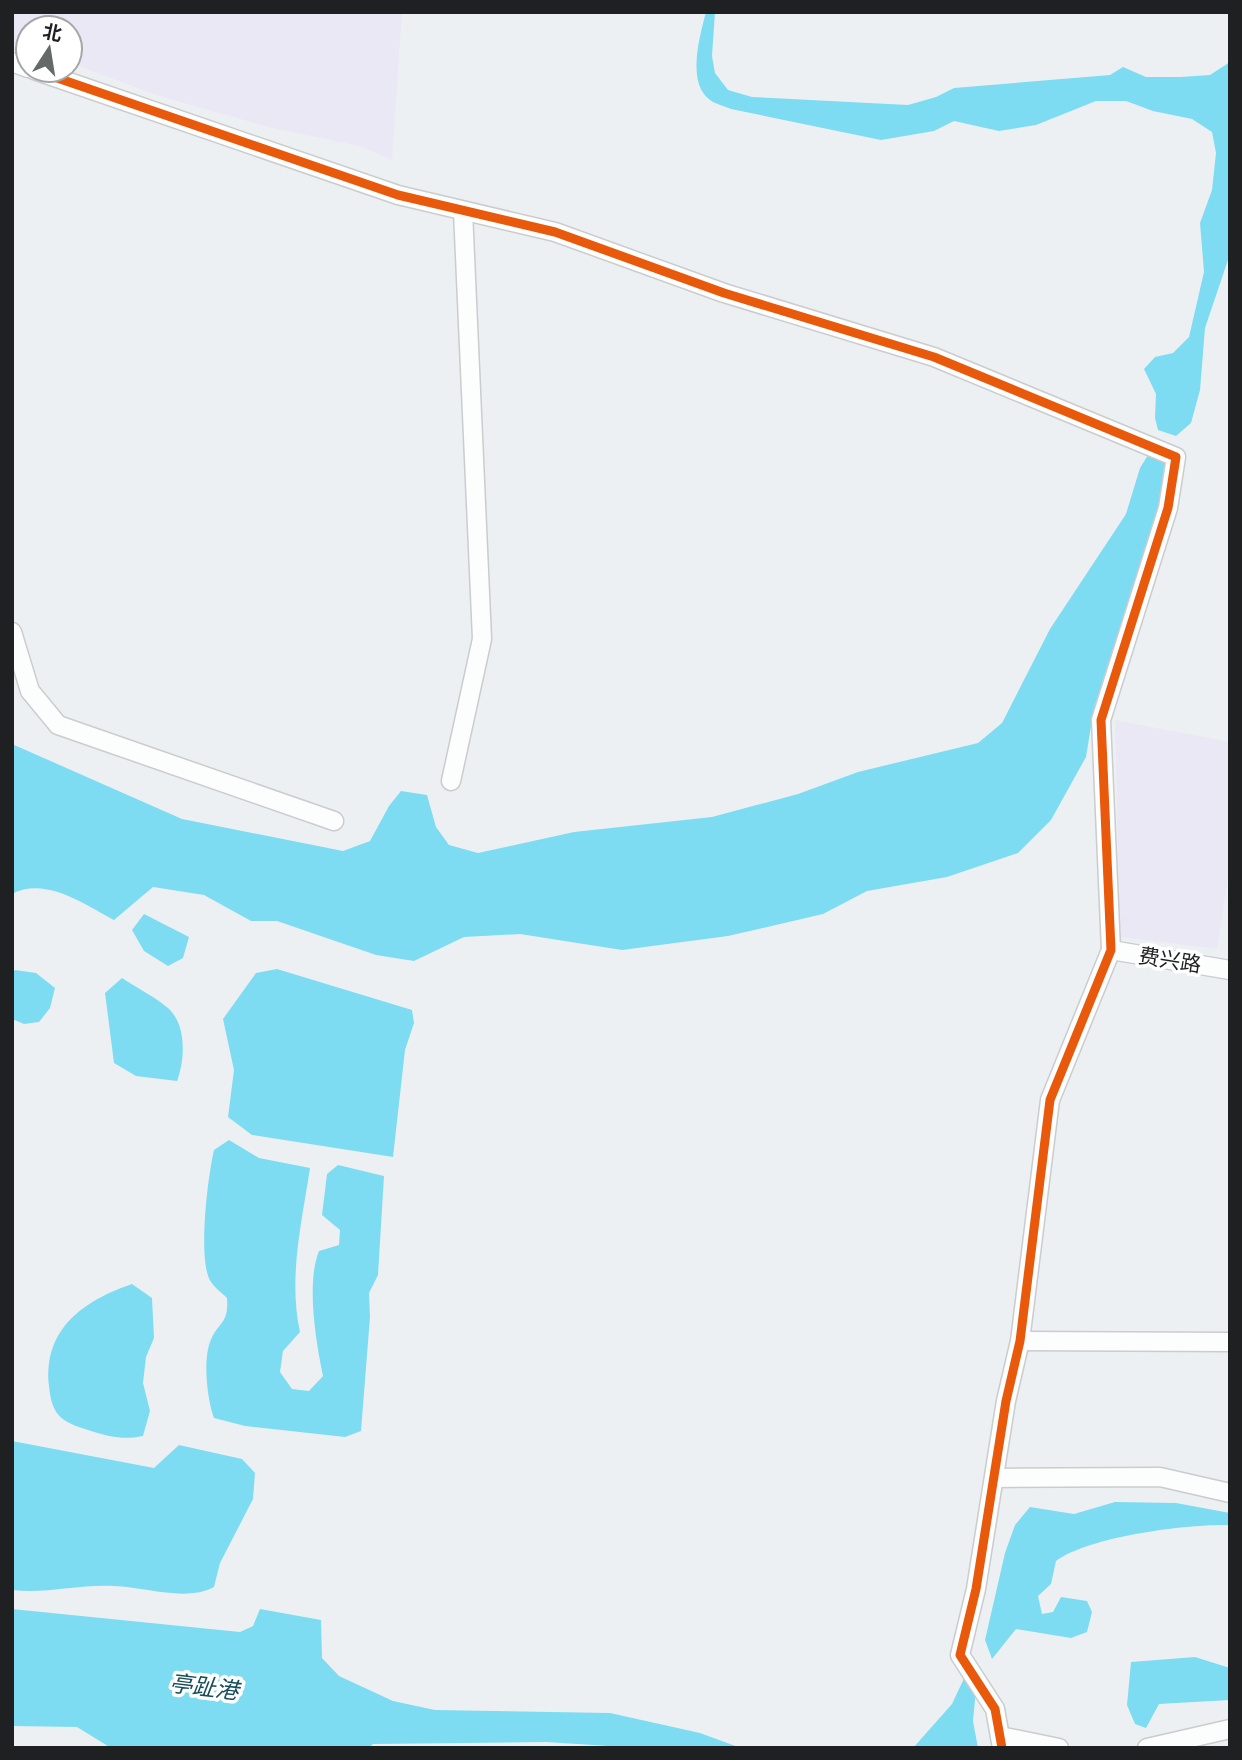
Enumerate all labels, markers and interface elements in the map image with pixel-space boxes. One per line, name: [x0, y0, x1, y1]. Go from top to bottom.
north arrow: [14, 14, 84, 84]
text: 北: [41, 20, 64, 46]
street label: 费兴路: [1137, 943, 1203, 977]
water label: 亭趾港: [168, 1669, 243, 1705]

